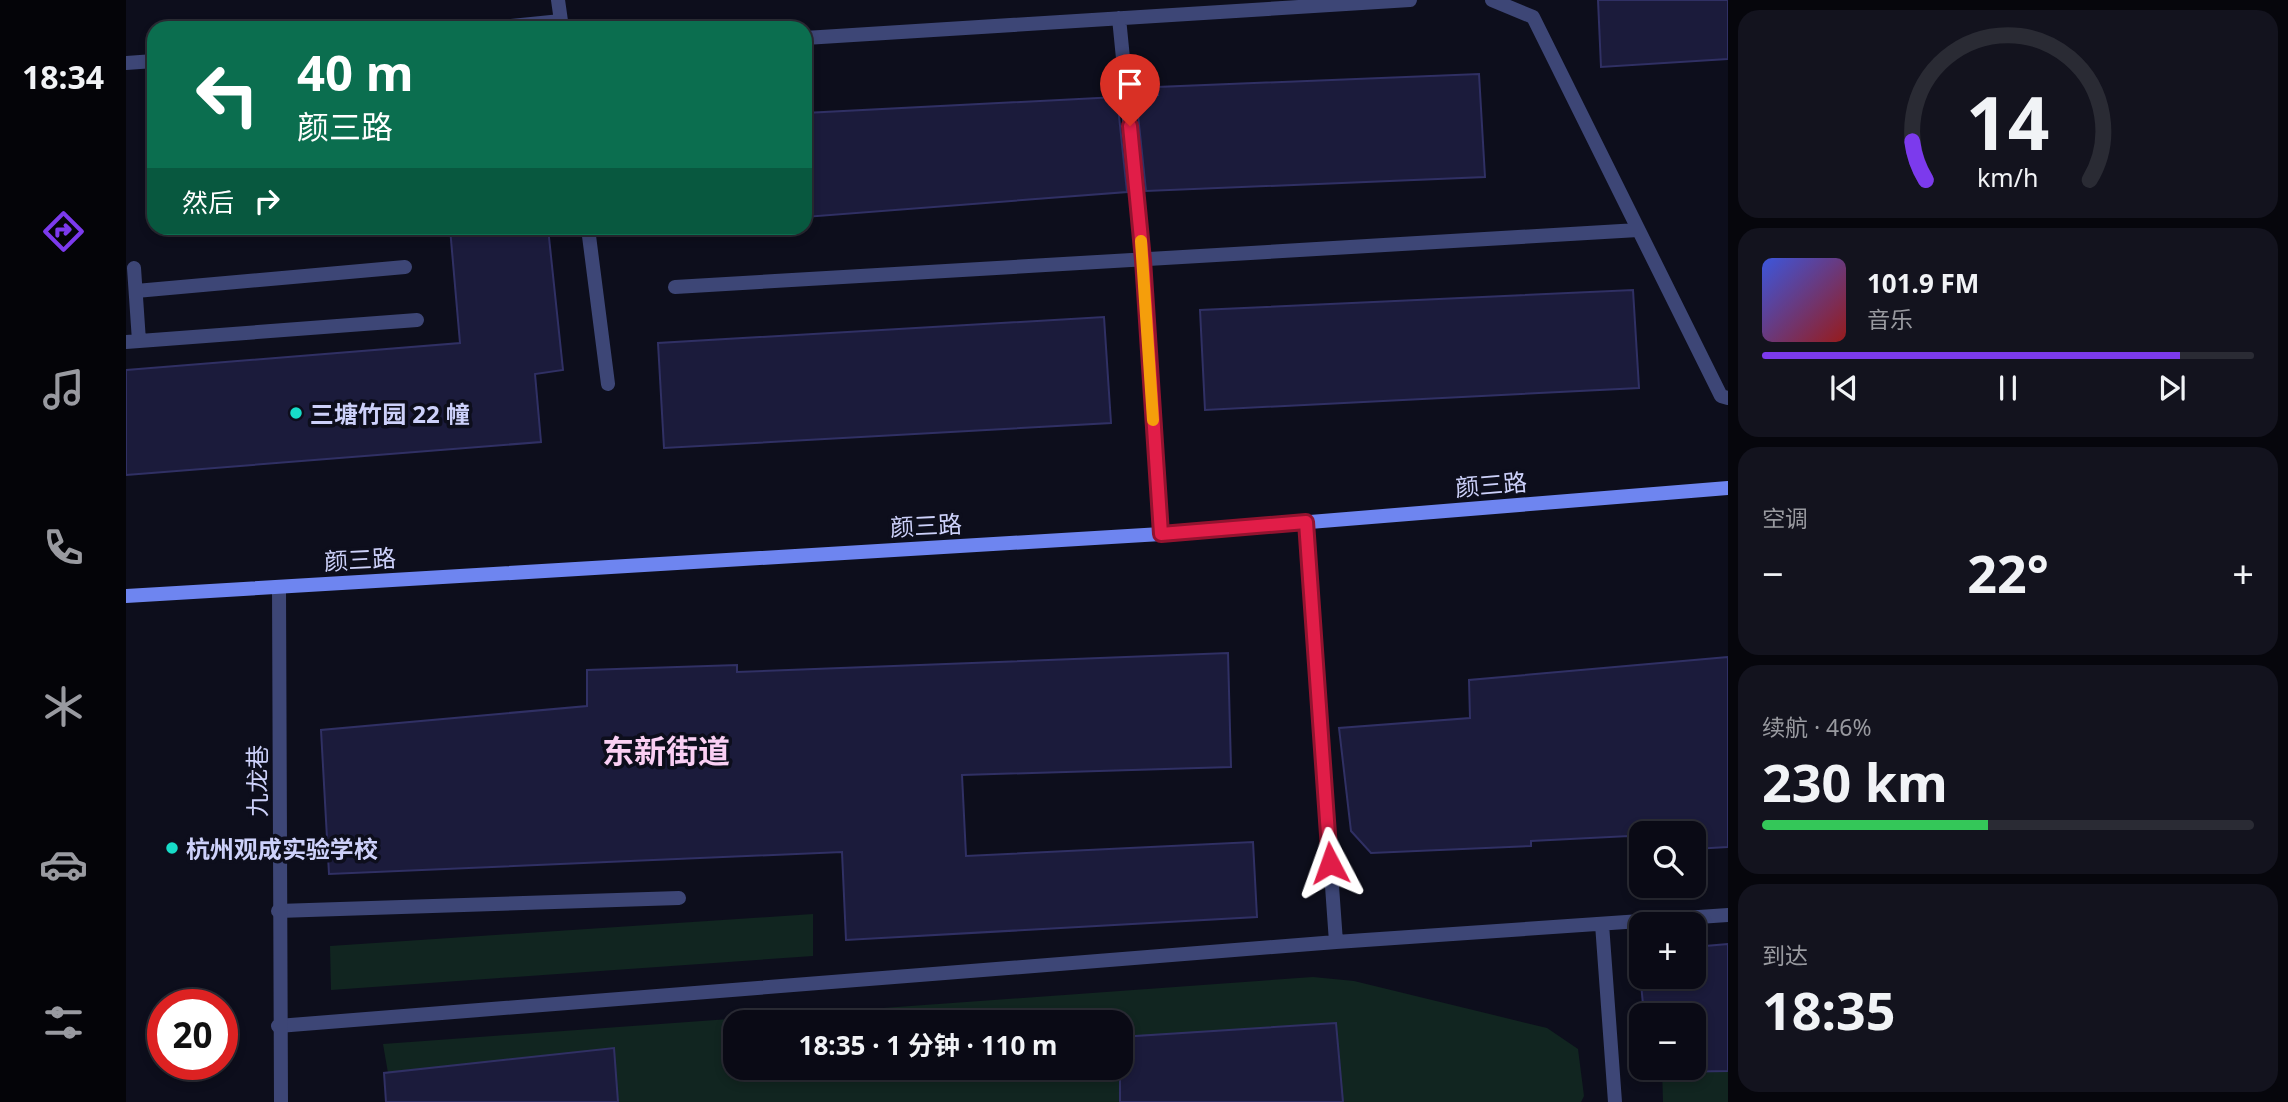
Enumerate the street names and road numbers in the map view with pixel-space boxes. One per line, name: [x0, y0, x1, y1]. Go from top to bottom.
street label: 颜三路: [1454, 464, 1528, 504]
street label: 颜三路: [889, 507, 963, 543]
street label: 颜三路: [323, 541, 397, 577]
street label: 九龙巷: [240, 745, 273, 817]

